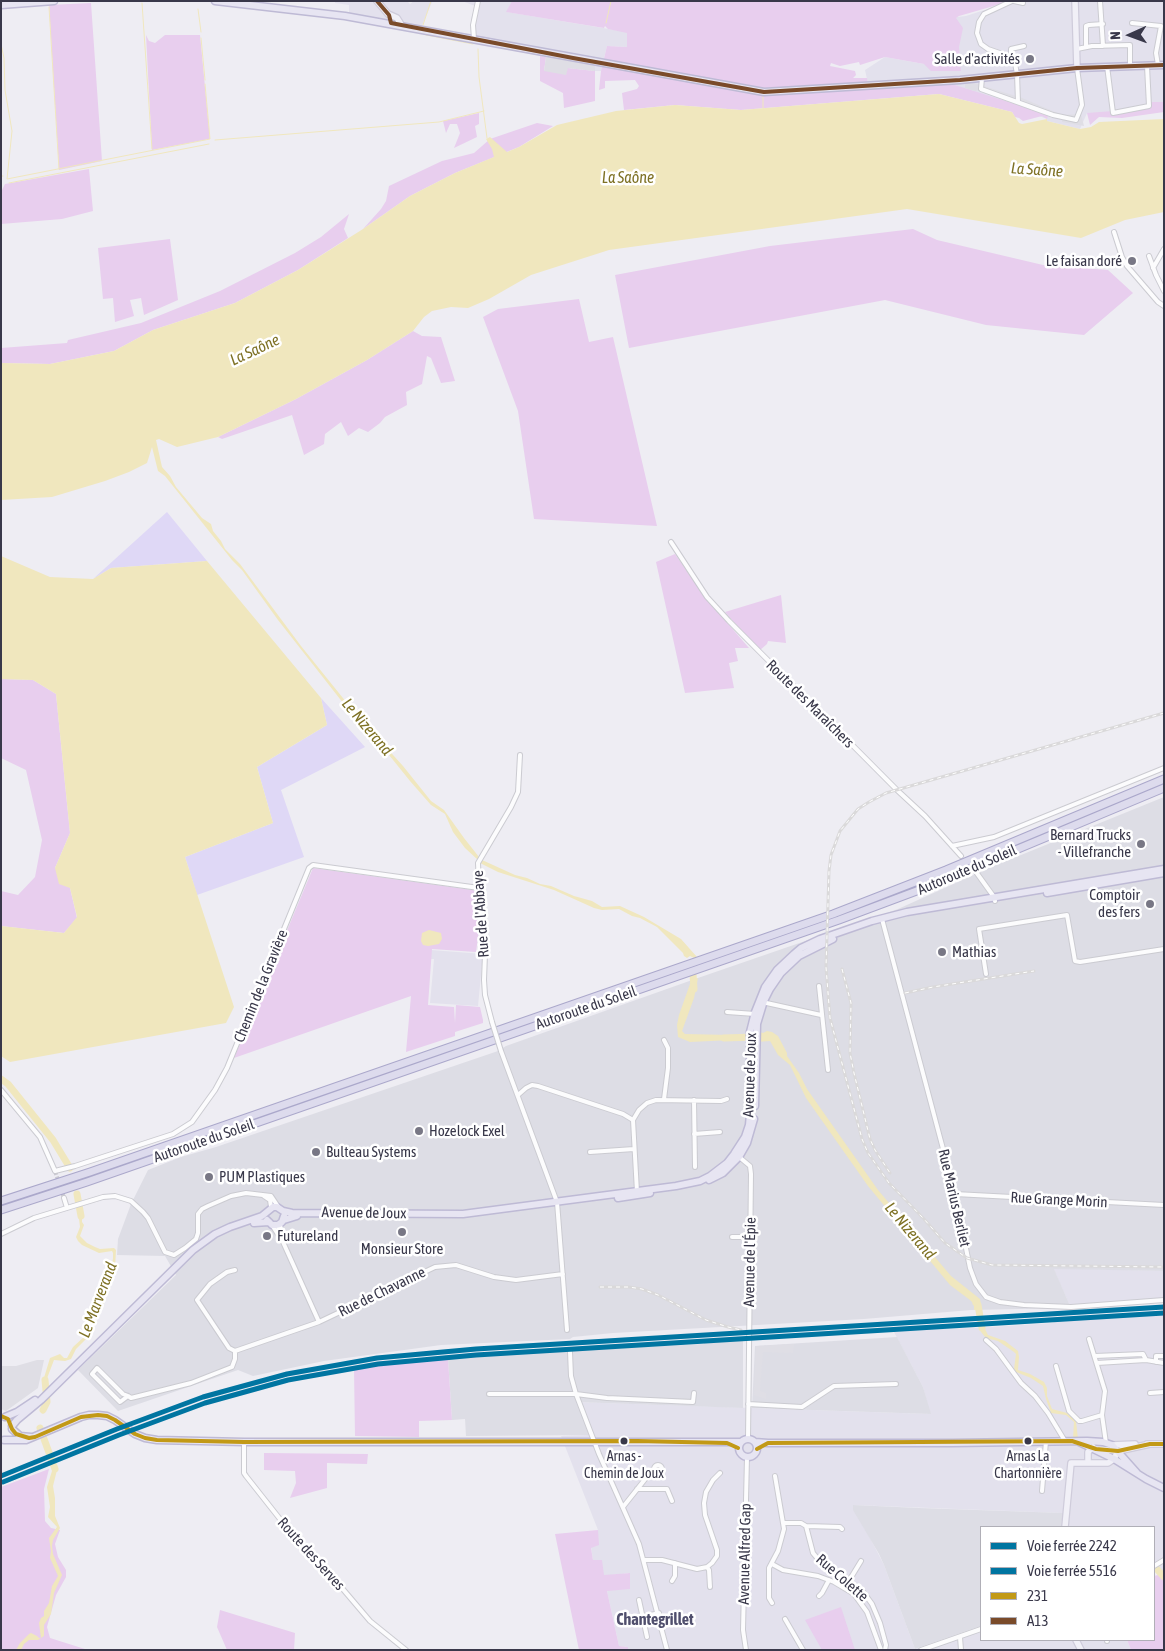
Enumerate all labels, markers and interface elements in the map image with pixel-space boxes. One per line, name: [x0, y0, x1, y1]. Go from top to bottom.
north arrow: [1105, 10, 1155, 60]
text: N: [1107, 31, 1123, 40]
place label: Salle d'activités: [934, 50, 1020, 68]
marker: Salle d'activités: [1024, 53, 1036, 65]
water label: La Saône: [1010, 159, 1064, 181]
water label: La Saône: [602, 168, 654, 188]
place label: Le faisan doré: [1046, 252, 1122, 270]
marker: Le faisan doré: [1126, 255, 1138, 267]
water label: La Saône: [227, 330, 283, 370]
street label: Route des Maraîchers: [762, 656, 858, 752]
water label: Le Nizerand: [338, 695, 396, 759]
place label: Bernard Trucks - Villefranche: [1050, 826, 1131, 861]
marker: Bernard Trucks - Villefranche: [1135, 838, 1147, 850]
street label: Autoroute du Soleil: [915, 841, 1019, 899]
street label: Rue de l'Abbaye: [469, 870, 493, 958]
place label: Comptoir des fers: [1089, 886, 1140, 921]
marker: Comptoir des fers: [1144, 898, 1156, 910]
street label: Chemin de la Gravière: [230, 927, 292, 1045]
place label: Mathias: [952, 943, 996, 961]
marker: Mathias: [936, 946, 948, 958]
street label: Autoroute du Soleil: [533, 982, 639, 1034]
street label: Avenue de Joux: [740, 1032, 760, 1118]
street label: Autoroute du Soleil: [151, 1115, 257, 1167]
place label: Hozelock Exel: [429, 1122, 505, 1140]
marker: Hozelock Exel: [413, 1125, 425, 1137]
place label: Bulteau Systems: [326, 1143, 416, 1161]
marker: Bulteau Systems: [310, 1146, 322, 1158]
street label: Rue Marius Berliet: [934, 1147, 974, 1249]
place label: PUM Plastiques: [219, 1168, 305, 1186]
marker: PUM Plastiques: [203, 1171, 215, 1183]
street label: Rue Grange Morin: [1010, 1188, 1108, 1212]
water label: Le Nizerand: [881, 1199, 939, 1263]
street label: Avenue de Joux: [321, 1203, 407, 1223]
street label: Avenue de l'Épie: [740, 1217, 760, 1307]
marker: Monsieur Store: [396, 1226, 408, 1238]
place label: Futureland: [277, 1227, 338, 1245]
marker: Futureland: [261, 1230, 273, 1242]
place label: Monsieur Store: [361, 1240, 443, 1258]
water label: Le Marverand: [75, 1260, 121, 1340]
street label: Rue de Chavanne: [335, 1263, 429, 1321]
marker: Arnas - Chemin de Joux: [619, 1436, 629, 1446]
marker: Arnas La Chartonnière: [1023, 1436, 1033, 1446]
place label: Arnas - Chemin de Joux: [584, 1449, 664, 1481]
place label: Arnas La Chartonnière: [994, 1449, 1062, 1481]
street label: Avenue Alfred Gap: [735, 1503, 755, 1605]
street label: Route des Serves: [274, 1514, 348, 1594]
legend: [980, 1526, 1155, 1641]
text: Voie ferrée 2242: [1027, 1537, 1117, 1554]
street label: Rue Colette: [812, 1550, 872, 1606]
text: Voie ferrée 5516: [1027, 1562, 1117, 1579]
text: 231: [1027, 1587, 1048, 1604]
district label: Chantegrillet: [616, 1610, 694, 1630]
text: A13: [1027, 1612, 1048, 1629]

